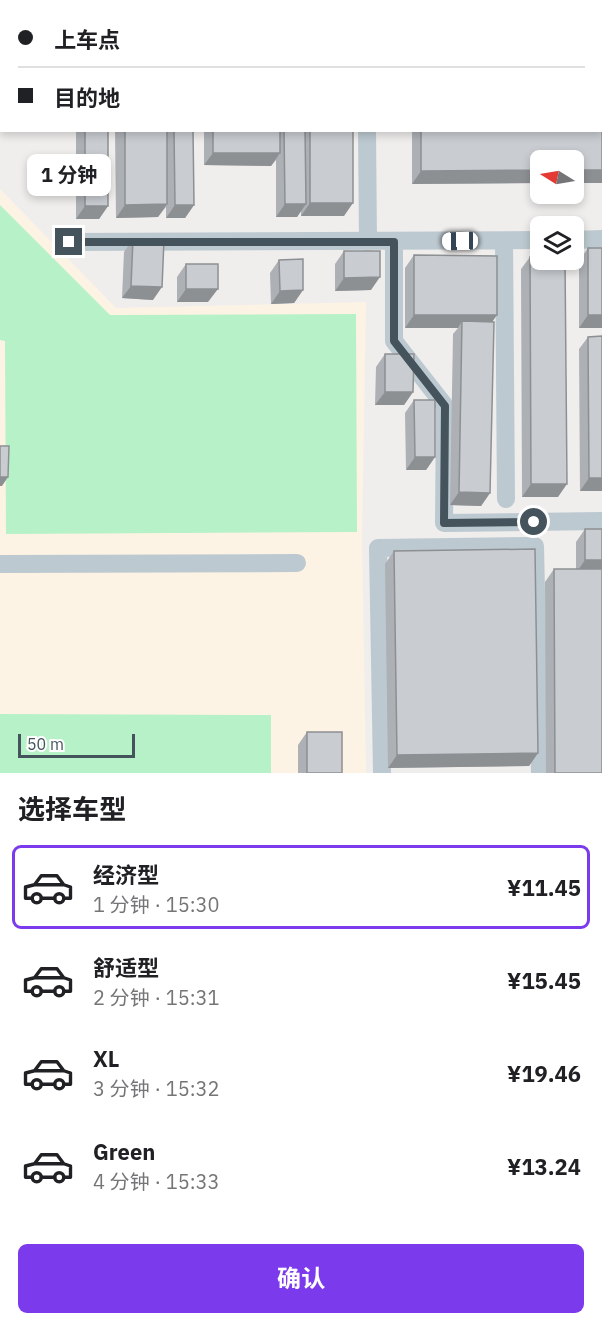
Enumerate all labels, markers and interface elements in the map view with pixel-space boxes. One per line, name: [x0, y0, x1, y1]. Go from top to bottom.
text: 上车点: [54, 25, 120, 54]
text: 目的地: [54, 83, 120, 112]
north arrow: [530, 150, 584, 204]
map controls: [530, 150, 584, 270]
callout: 1 分钟: [27, 155, 111, 197]
text: 1 分钟: [41, 161, 97, 188]
button: layers: [530, 216, 584, 270]
route end: [55, 228, 82, 255]
car: [442, 232, 478, 250]
route start: [520, 508, 547, 535]
scale bar: [18, 731, 135, 758]
text: 50 m: [27, 734, 64, 754]
text: 选择车型: [18, 791, 126, 826]
icon: car: [21, 860, 75, 914]
text: 经济型: [93, 860, 159, 889]
text: ¥11.45: [507, 873, 581, 902]
text: 1 分钟 · 15:30: [93, 891, 220, 918]
icon: car: [21, 953, 75, 1007]
text: 舒适型: [93, 953, 159, 982]
text: ¥15.45: [507, 966, 581, 995]
text: 2 分钟 · 15:31: [93, 984, 220, 1011]
text: XL: [93, 1044, 119, 1073]
icon: car: [21, 1046, 75, 1100]
text: ¥19.46: [507, 1059, 581, 1088]
text: 3 分钟 · 15:32: [93, 1075, 220, 1102]
text: Green: [93, 1137, 155, 1166]
icon: car: [21, 1139, 75, 1193]
text: ¥13.24: [507, 1152, 581, 1181]
text: 4 分钟 · 15:33: [93, 1168, 220, 1195]
button: 确认: [18, 1244, 584, 1313]

